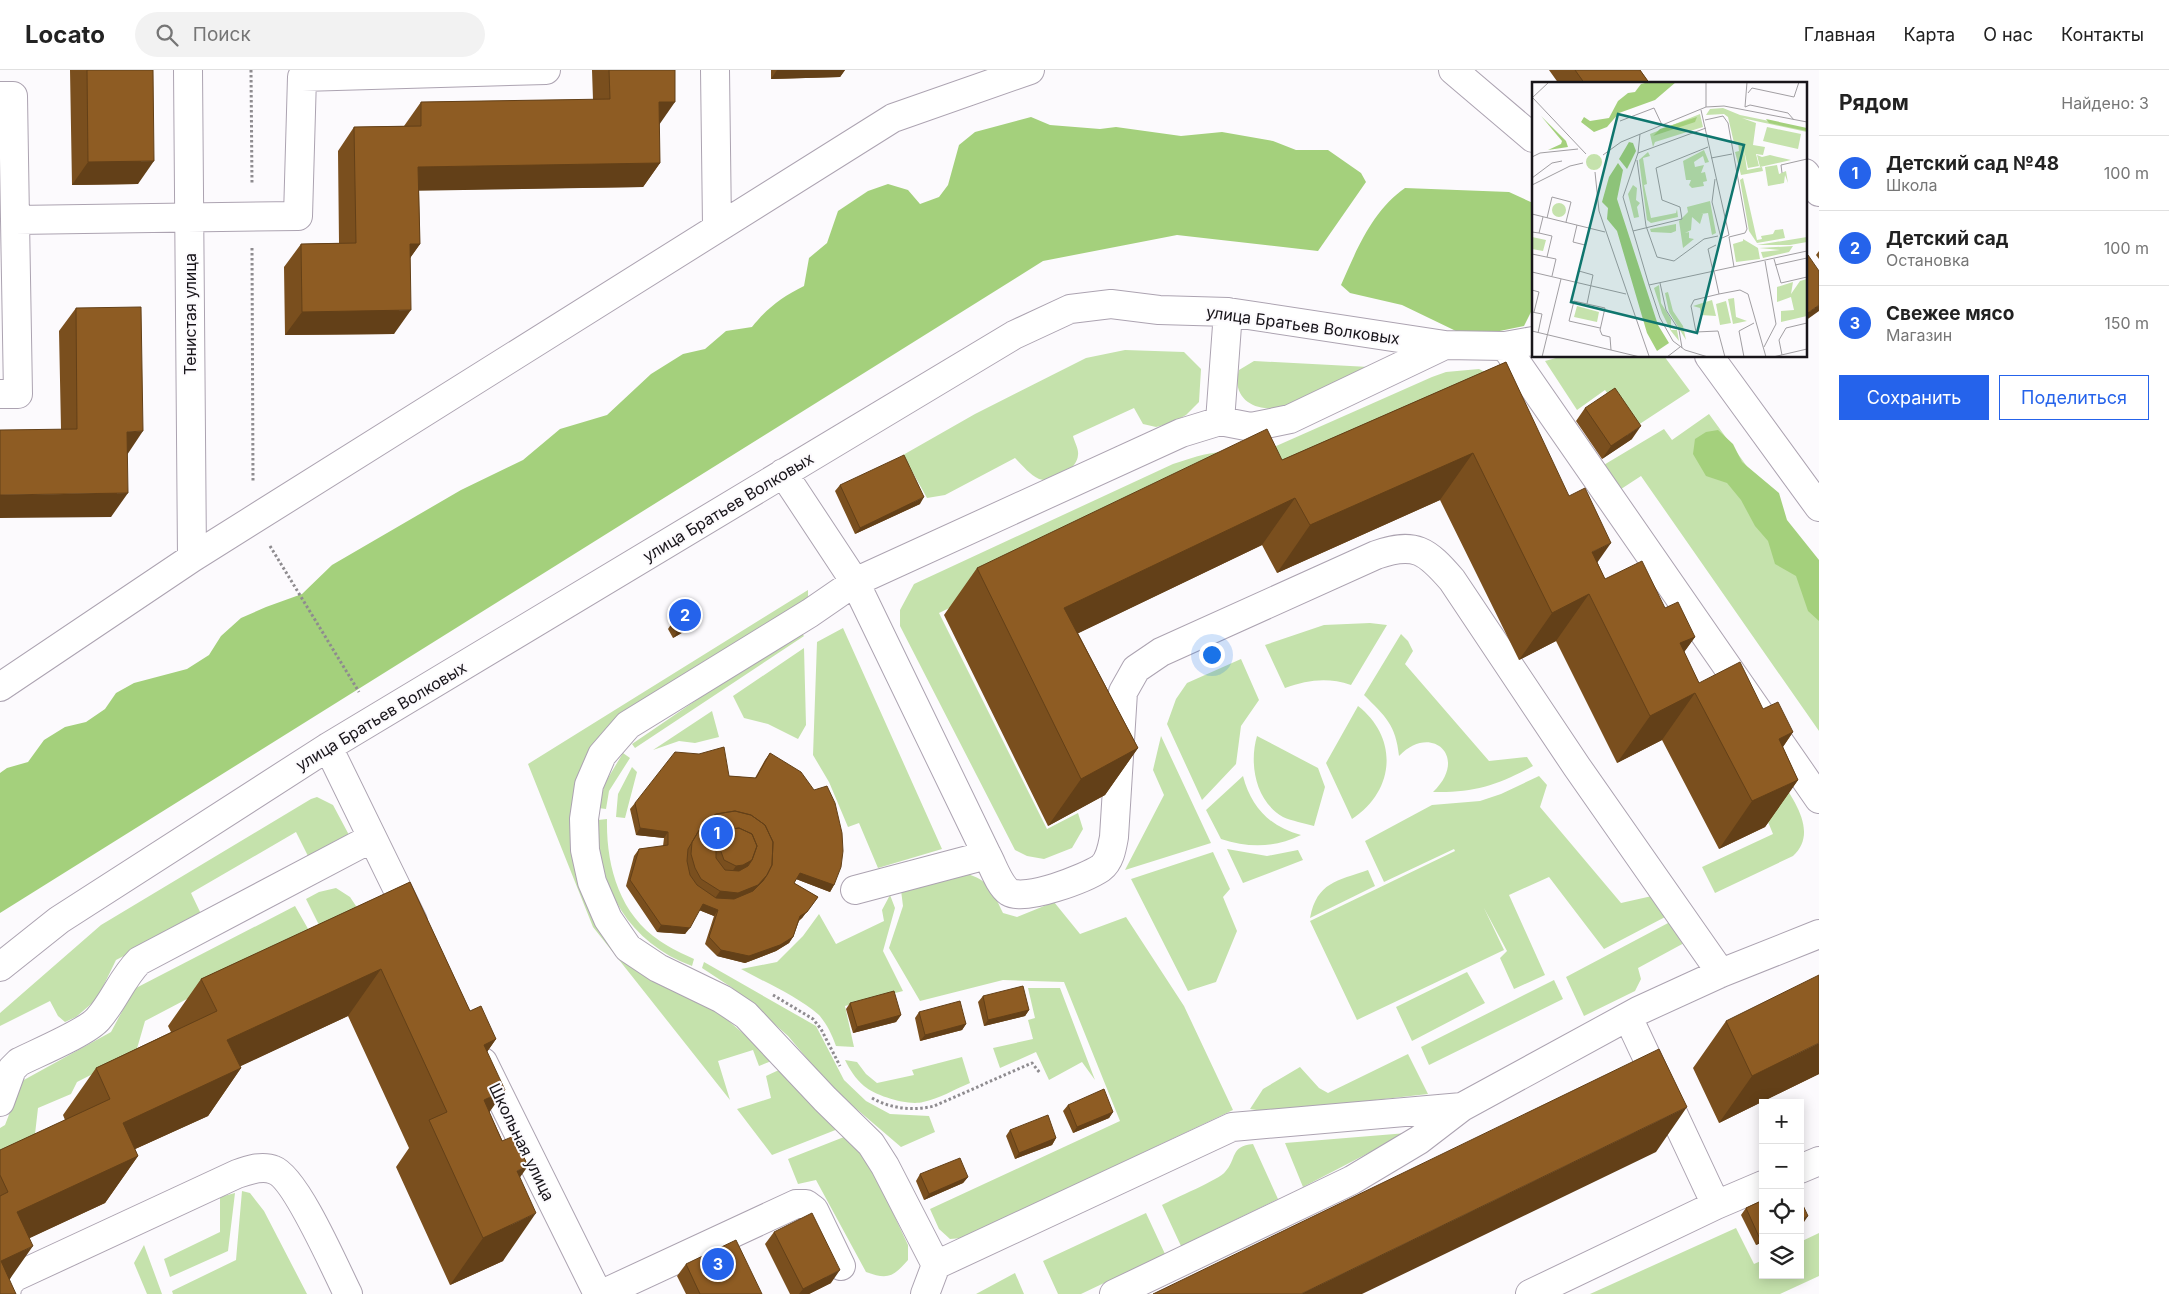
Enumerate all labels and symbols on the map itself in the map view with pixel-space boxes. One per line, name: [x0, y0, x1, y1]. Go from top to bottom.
inset map: [1532, 82, 1806, 358]
street label: Тенистая улица: [180, 253, 200, 375]
street label: улица Братьев Волковых: [1205, 301, 1401, 349]
street label: улица Братьев Волковых: [639, 448, 817, 566]
pin: 2: [669, 596, 701, 634]
your location: [1199, 642, 1225, 668]
street label: улица Братьев Волковых: [292, 657, 470, 775]
pin: 1: [701, 814, 733, 852]
street label: Школьная улица: [485, 1080, 559, 1204]
pin: 3: [702, 1245, 734, 1283]

